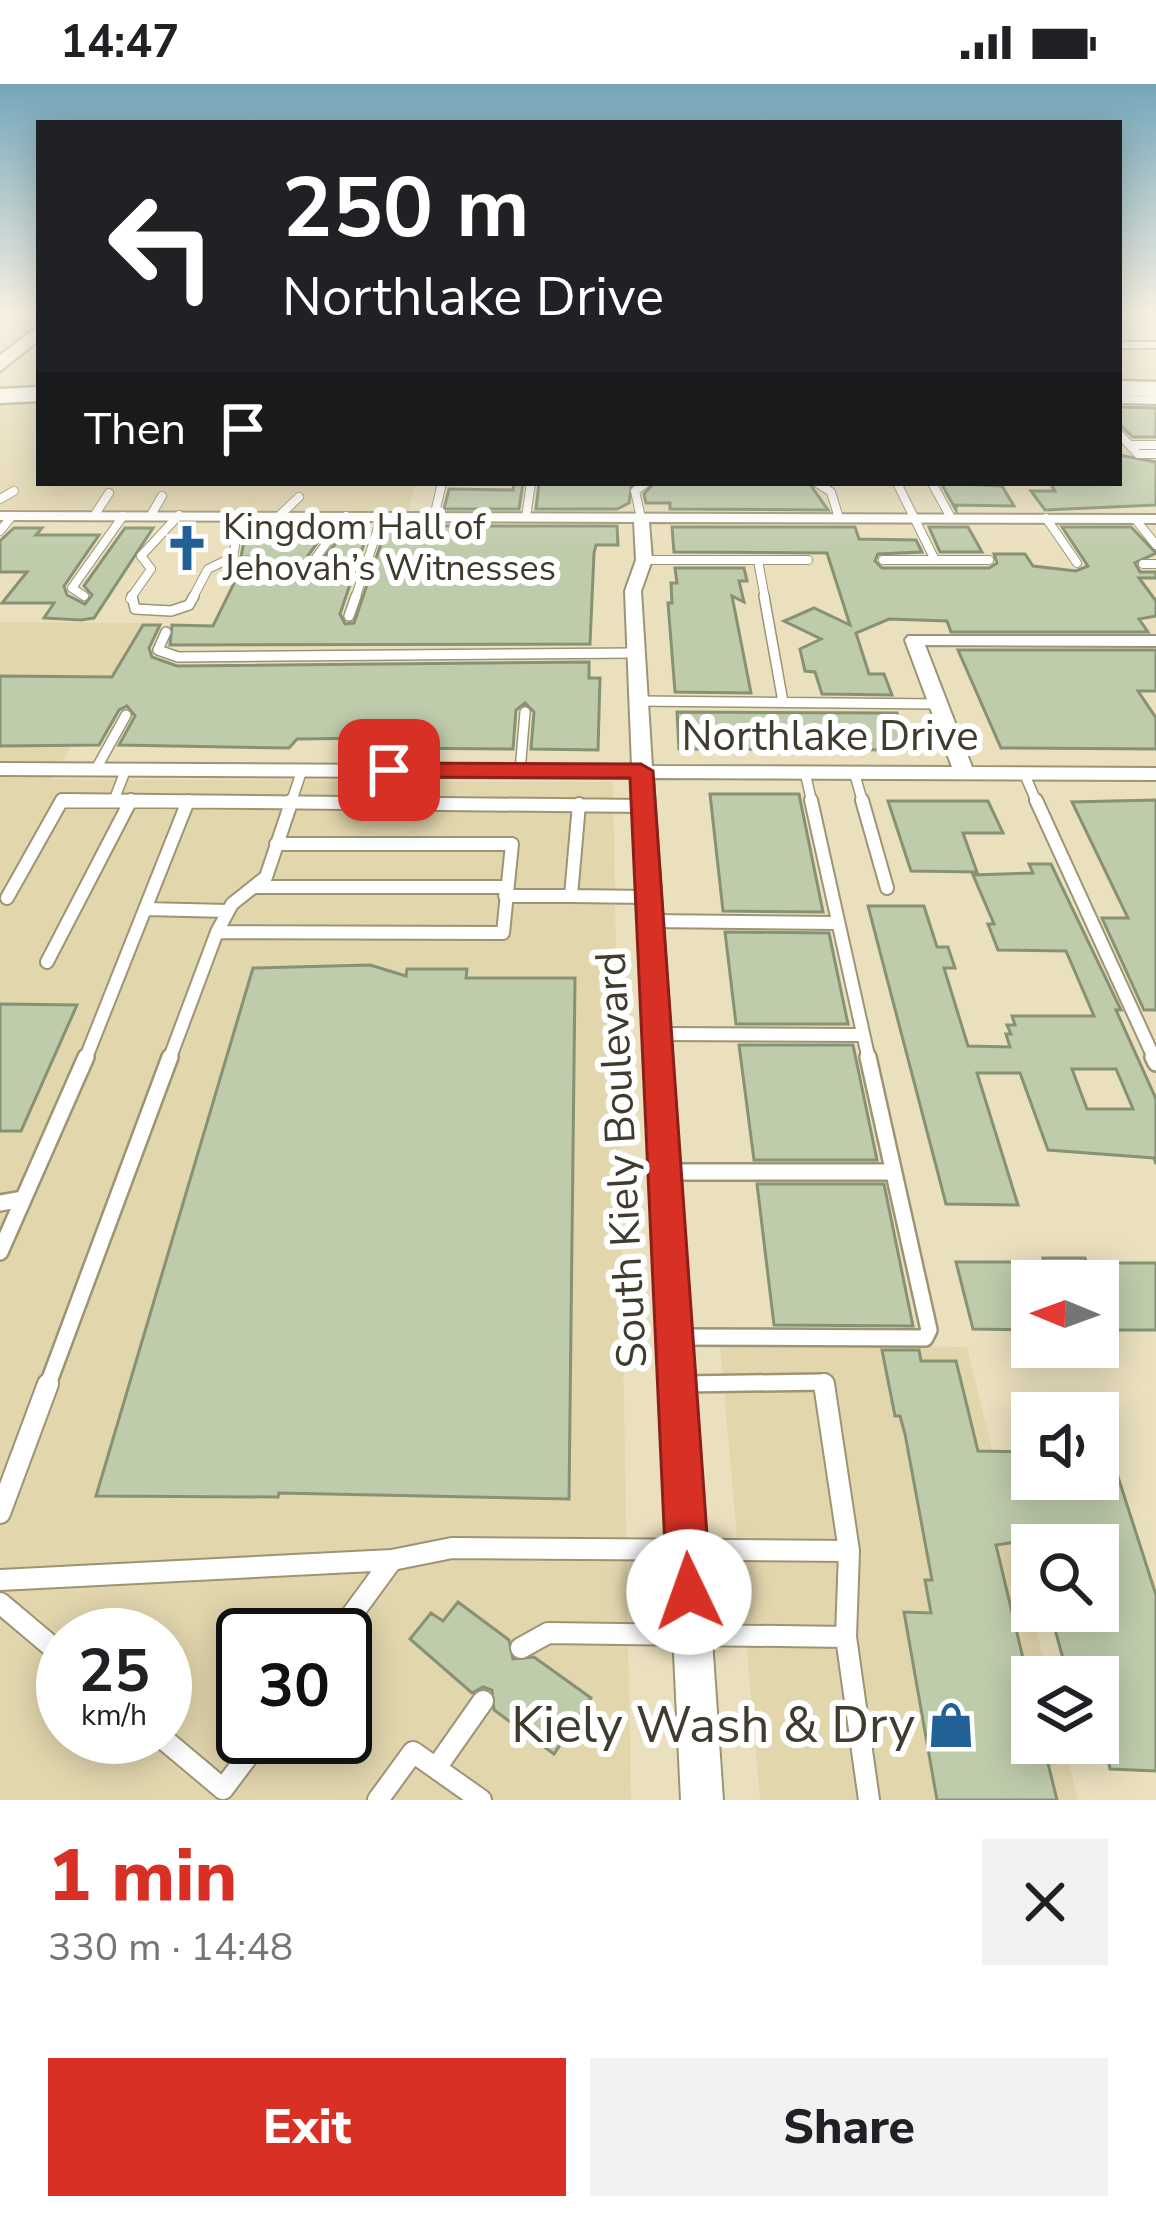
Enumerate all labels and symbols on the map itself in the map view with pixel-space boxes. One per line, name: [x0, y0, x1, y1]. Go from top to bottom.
place label: Kingdom Hall of Jehovah’s Witnesses: [222, 503, 556, 593]
church icon: Kingdom Hall of Jehovah’s Witnesses: [162, 523, 212, 573]
street label: Northlake Drive: [681, 708, 979, 765]
pin: [338, 719, 440, 821]
street label: South Kiely Boulevard: [583, 950, 661, 1370]
north arrow: [1011, 1260, 1119, 1368]
position arrow: [626, 1529, 752, 1655]
speed limit sign: 30: [216, 1608, 372, 1764]
place label: Kiely Wash & Dry: [511, 1690, 915, 1760]
shop icon: Kiely Wash & Dry: [926, 1700, 976, 1750]

